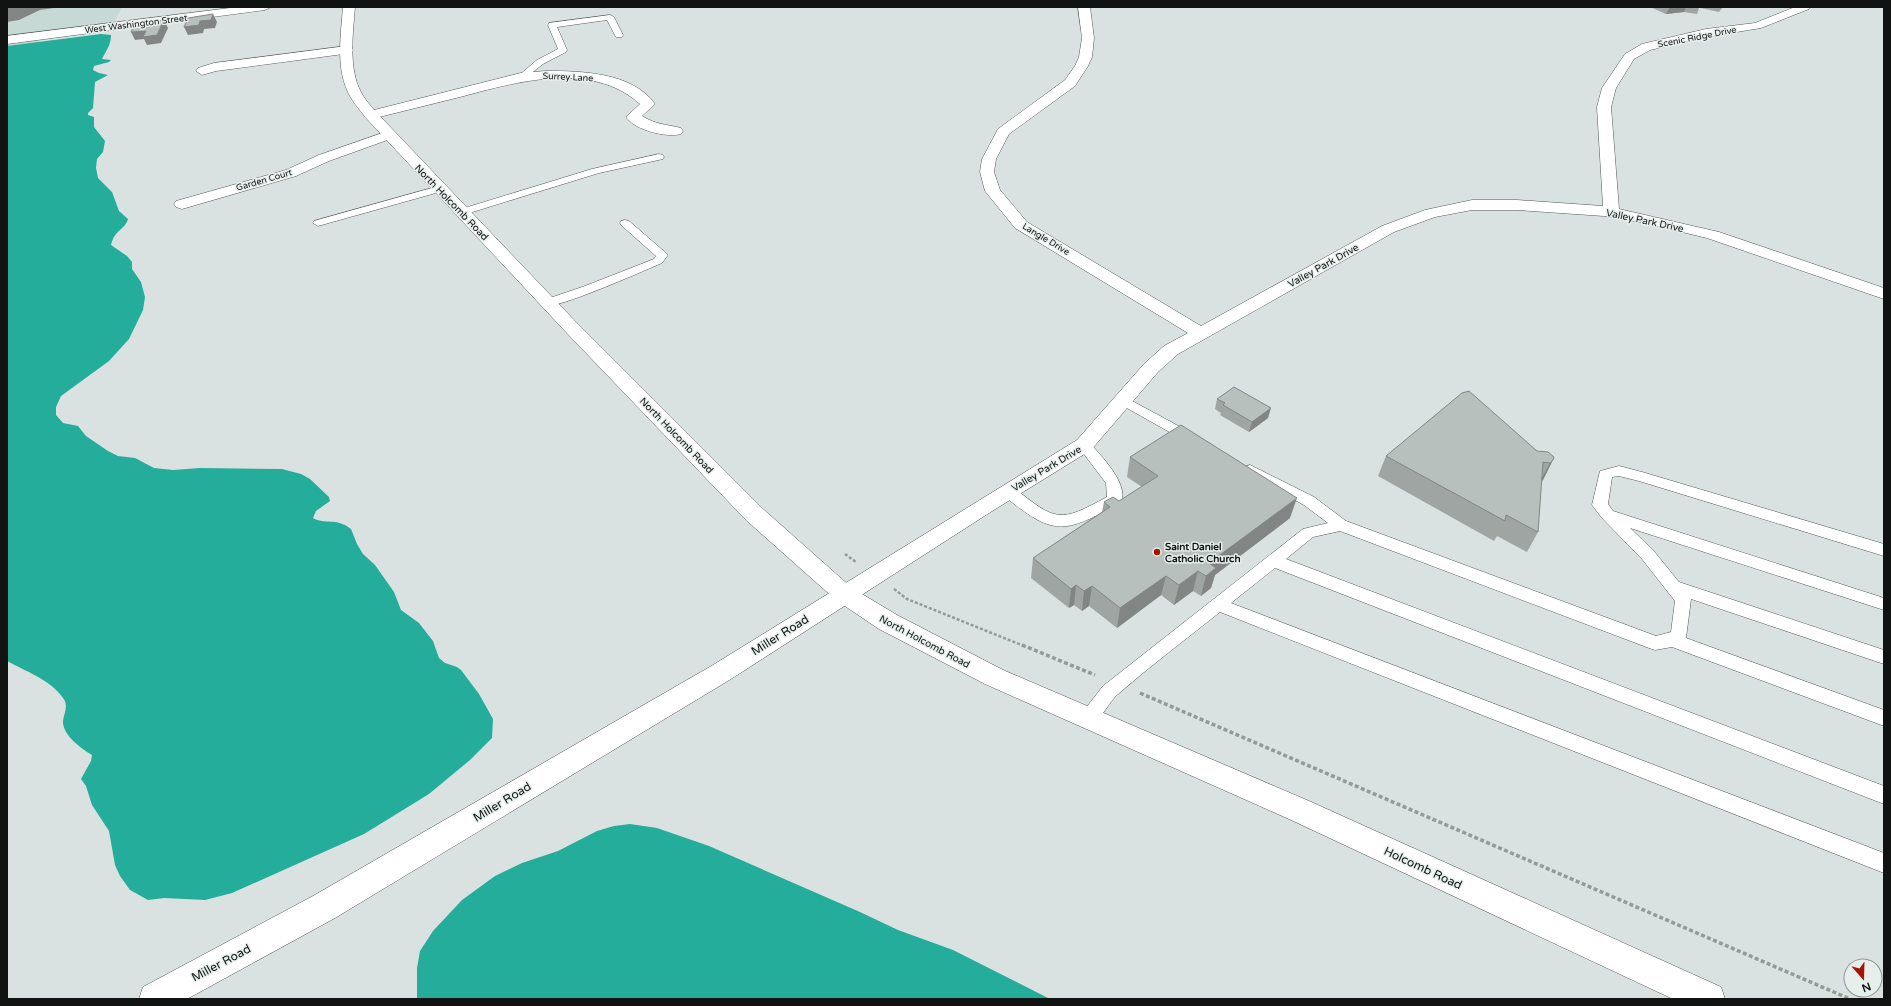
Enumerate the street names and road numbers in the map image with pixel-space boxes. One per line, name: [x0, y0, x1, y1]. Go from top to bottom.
street label: West Washington Street: [84, 13, 189, 36]
street label: Scenic Ridge Drive: [1657, 24, 1737, 51]
street label: Surrey Lane: [542, 71, 594, 84]
street label: North Holcomb Road: [412, 162, 491, 243]
street label: Garden Court: [235, 167, 294, 194]
street label: Valley Park Drive: [1605, 207, 1685, 235]
street label: Langle Drive: [1020, 221, 1071, 258]
street label: Valley Park Drive: [1286, 241, 1361, 290]
street label: North Holcomb Road: [637, 395, 716, 476]
street label: Valley Park Drive: [1009, 443, 1084, 494]
street label: Miller Road: [749, 612, 811, 658]
street label: North Holcomb Road: [877, 613, 972, 671]
street label: Miller Road: [470, 779, 534, 825]
street label: Holcomb Road: [1382, 844, 1464, 892]
street label: Miller Road: [189, 942, 253, 984]

